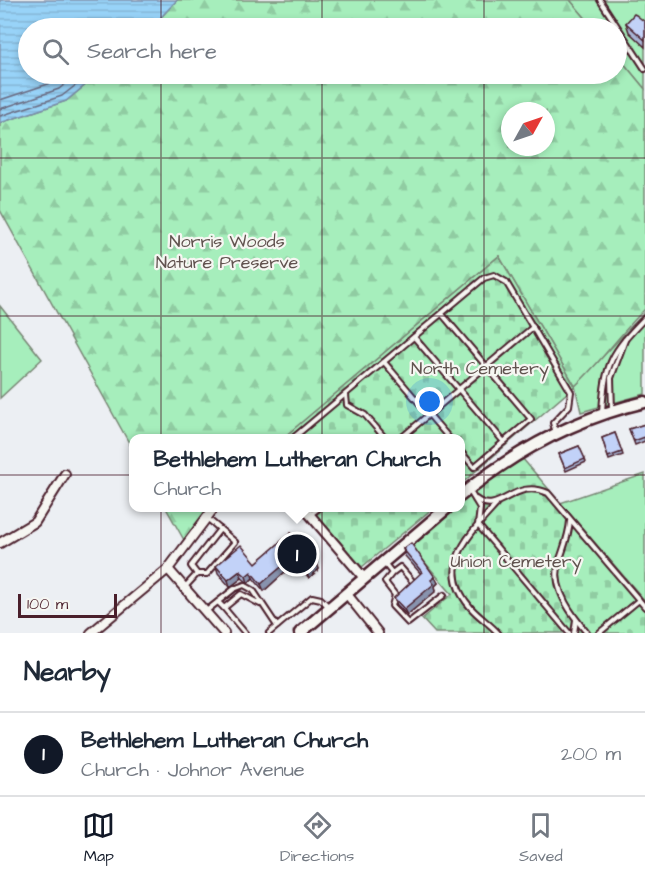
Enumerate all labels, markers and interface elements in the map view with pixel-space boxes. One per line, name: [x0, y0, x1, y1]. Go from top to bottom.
search box: [18, 18, 627, 84]
icon: search: [39, 35, 72, 68]
text: Search here: [87, 36, 217, 67]
north arrow: [501, 102, 555, 156]
park label: Norris Woods Nature Preserve: [156, 229, 299, 275]
park label: North Cemetery: [411, 356, 549, 382]
your location: [415, 387, 444, 416]
popup: [129, 434, 465, 512]
text: Bethlehem Lutheran Church: [153, 444, 441, 475]
text: Church: [153, 475, 221, 503]
pin: 1: [278, 532, 316, 576]
park label: Union Cemetery: [450, 549, 582, 575]
scale bar: [18, 591, 117, 618]
text: 100 m: [27, 593, 68, 615]
text: Nearby: [24, 654, 111, 690]
text: Bethlehem Lutheran Church: [81, 725, 368, 756]
text: 1: [42, 740, 45, 768]
text: 200 m: [561, 740, 621, 768]
text: Church · Johnor Avenue: [81, 756, 305, 784]
tab: Map: [82, 809, 115, 867]
tab: Directions: [280, 809, 354, 867]
tab: Saved: [519, 809, 563, 867]

